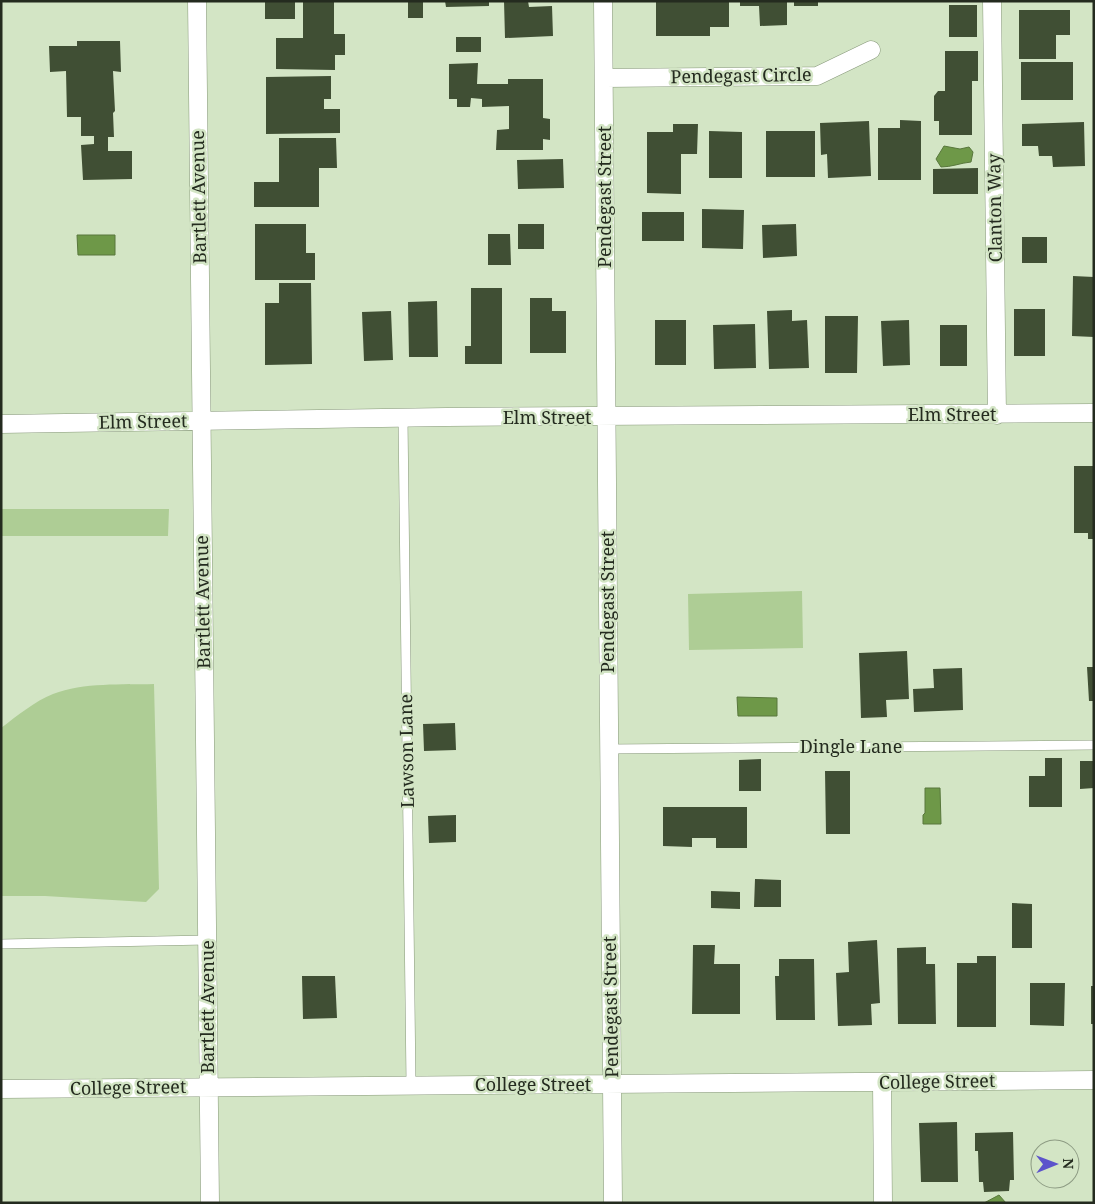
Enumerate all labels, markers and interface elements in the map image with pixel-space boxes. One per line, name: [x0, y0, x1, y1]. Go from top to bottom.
street label: Pendegast Circle: [670, 62, 812, 88]
street label: Pendegast Street: [592, 126, 616, 268]
street label: Bartlett Avenue: [185, 130, 211, 264]
street label: Clanton Way: [981, 153, 1007, 263]
street label: Elm Street: [908, 402, 996, 426]
street label: Elm Street: [503, 405, 591, 429]
street label: Elm Street: [98, 408, 188, 434]
street label: Pendegast Street: [595, 531, 619, 673]
street label: Bartlett Avenue: [189, 535, 215, 669]
street label: Lawson Lane: [393, 694, 419, 808]
street label: Dingle Lane: [800, 734, 902, 758]
street label: Pendegast Street: [597, 936, 623, 1078]
street label: Bartlett Avenue: [195, 940, 219, 1074]
street label: College Street: [879, 1068, 995, 1094]
street label: College Street: [475, 1072, 591, 1096]
street label: College Street: [70, 1074, 186, 1100]
north arrow: [1030, 1139, 1080, 1189]
text: N: [1059, 1158, 1078, 1169]

